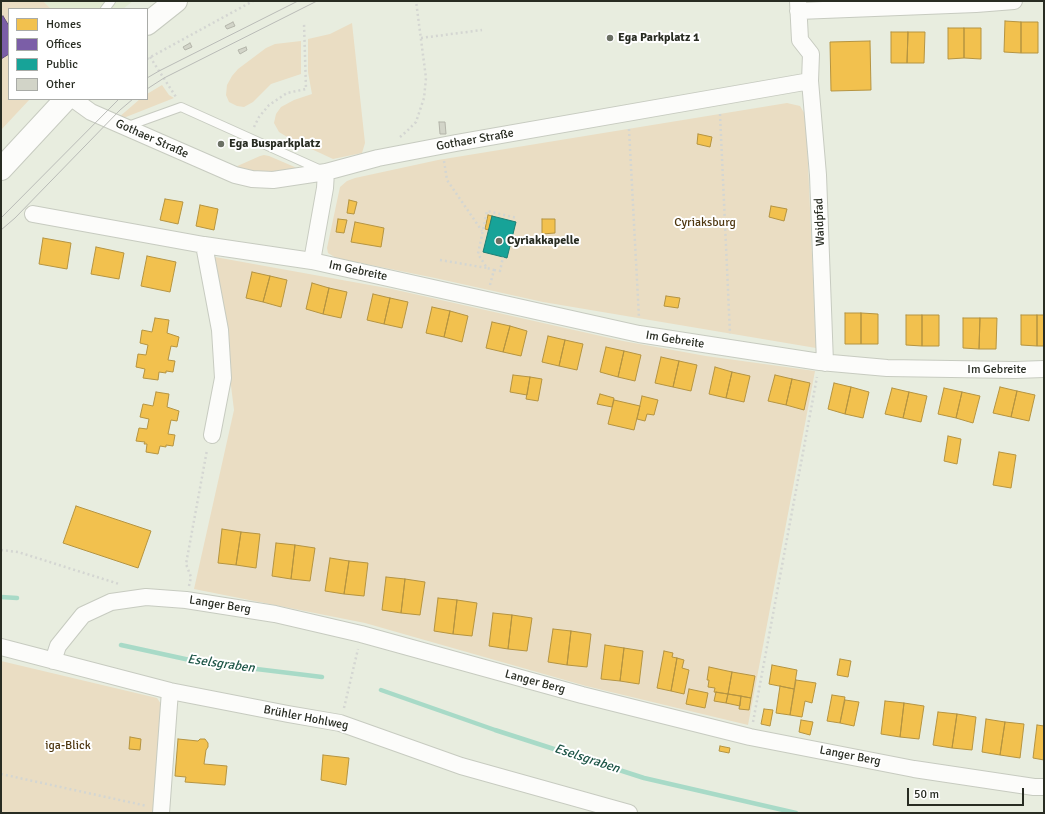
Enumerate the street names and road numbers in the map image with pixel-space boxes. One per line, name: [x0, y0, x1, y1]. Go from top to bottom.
street label: Gothaer Straße: [113, 116, 191, 162]
street label: Gothaer Straße: [435, 126, 515, 154]
street label: Waidpfad: [812, 198, 828, 246]
street label: Im Gebreite: [328, 258, 388, 284]
street label: Im Gebreite: [645, 328, 705, 352]
street label: Im Gebreite: [967, 363, 1027, 377]
street label: Langer Berg: [188, 593, 252, 617]
street label: Langer Berg: [503, 667, 567, 697]
street label: Brühler Hohlweg: [262, 703, 350, 733]
street label: Langer Berg: [818, 743, 882, 769]

